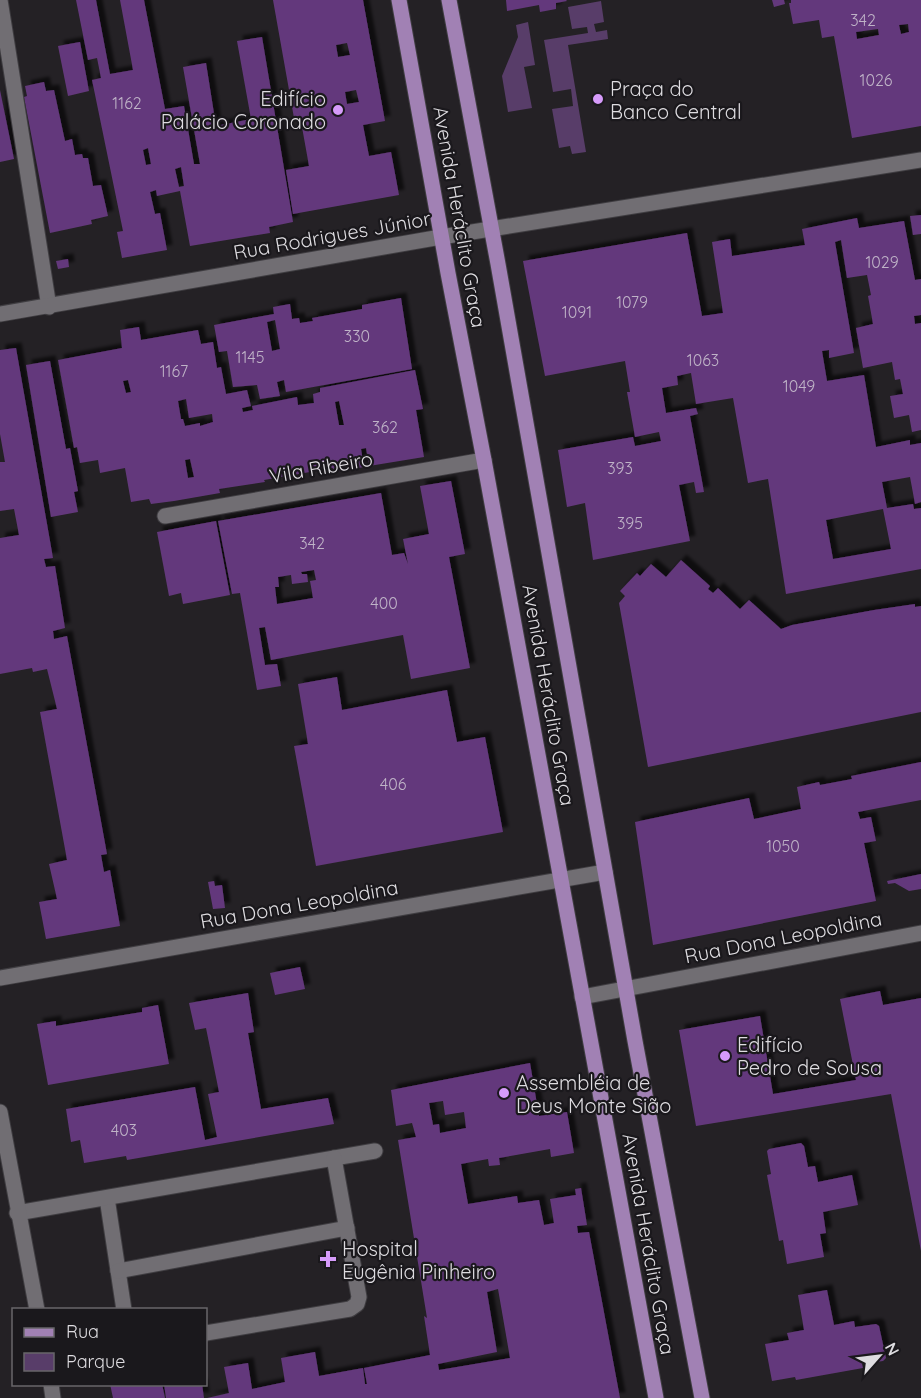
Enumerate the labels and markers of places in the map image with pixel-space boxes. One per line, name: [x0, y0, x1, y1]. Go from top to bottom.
place label: Praça do Banco Central: [610, 76, 741, 124]
place label: Edifício Palácio Coronado: [161, 86, 326, 134]
marker: Praça do Banco Central: [591, 92, 605, 106]
marker: Edifício Palácio Coronado: [331, 103, 345, 117]
place label: Edifício Pedro de Sousa: [737, 1032, 882, 1080]
marker: Edifício Pedro de Sousa: [718, 1049, 732, 1063]
place label: Assembléia de Deus Monte Sião: [516, 1070, 671, 1118]
marker: Assembléia de Deus Monte Sião: [497, 1086, 511, 1100]
place label: Hospital Eugênia Pinheiro: [342, 1236, 495, 1284]
marker: Hospital Eugênia Pinheiro: [319, 1250, 337, 1268]

